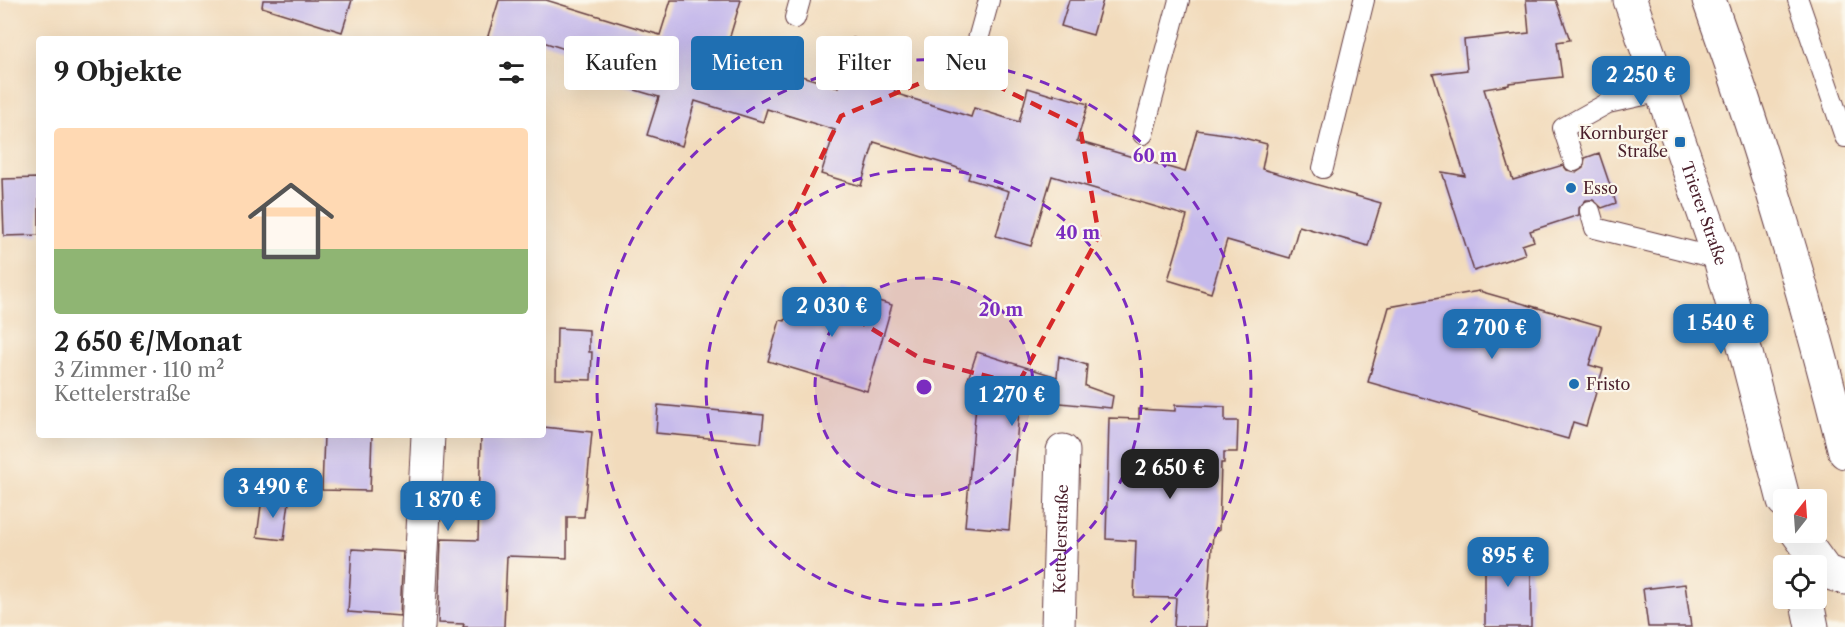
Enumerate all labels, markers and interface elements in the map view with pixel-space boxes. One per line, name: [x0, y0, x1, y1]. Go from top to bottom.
chip: Kaufen: [564, 36, 679, 90]
chip: Mieten: [691, 36, 804, 90]
chip: Filter: [816, 36, 912, 90]
chip: Neu: [924, 36, 1008, 90]
text: 9 Objekte: [54, 56, 182, 88]
icon: filters: [495, 56, 528, 89]
pin: 2 250 €: [1586, 56, 1696, 107]
text: 2 250 €: [1606, 63, 1676, 87]
place label: Kornburger Straße: [1579, 123, 1668, 161]
marker: Kornburger Straße: [1673, 135, 1687, 149]
text: 60 m: [1133, 145, 1177, 167]
street label: Trierer Straße: [1677, 159, 1731, 267]
icon: home: [237, 167, 345, 275]
place label: Esso: [1583, 178, 1618, 198]
marker: Esso: [1564, 181, 1578, 195]
text: 40 m: [1056, 222, 1100, 244]
pin: 2 030 €: [777, 287, 887, 338]
text: 2 030 €: [796, 294, 868, 318]
text: 20 m: [979, 299, 1023, 321]
pin: 1 540 €: [1666, 304, 1776, 355]
pin: 2 700 €: [1437, 309, 1547, 360]
text: 1 540 €: [1687, 311, 1755, 335]
text: 2 700 €: [1457, 316, 1527, 340]
text: 2 650 €/Monat: [54, 326, 242, 358]
text: 3 Zimmer · 110 m²: [54, 358, 224, 382]
place label: Fristo: [1586, 374, 1630, 394]
pin: 1 270 €: [957, 376, 1067, 427]
centre of rings: [914, 377, 934, 397]
marker: Fristo: [1567, 377, 1581, 391]
text: Kettelerstraße: [54, 382, 191, 406]
text: 1 270 €: [979, 383, 1045, 407]
pin: 2 650 €: [1115, 449, 1225, 500]
text: 2 650 €: [1135, 456, 1205, 480]
pin: 3 490 €: [218, 468, 328, 519]
text: 3 490 €: [238, 475, 308, 499]
pin: 1 870 €: [393, 481, 503, 532]
street label: Kettelerstraße: [1049, 484, 1072, 594]
text: 1 870 €: [414, 488, 482, 512]
north arrow: [1773, 489, 1827, 543]
map controls: [1773, 489, 1827, 609]
pin: 895 €: [1466, 537, 1550, 588]
text: 895 €: [1481, 544, 1535, 568]
button: locate: [1773, 555, 1827, 609]

